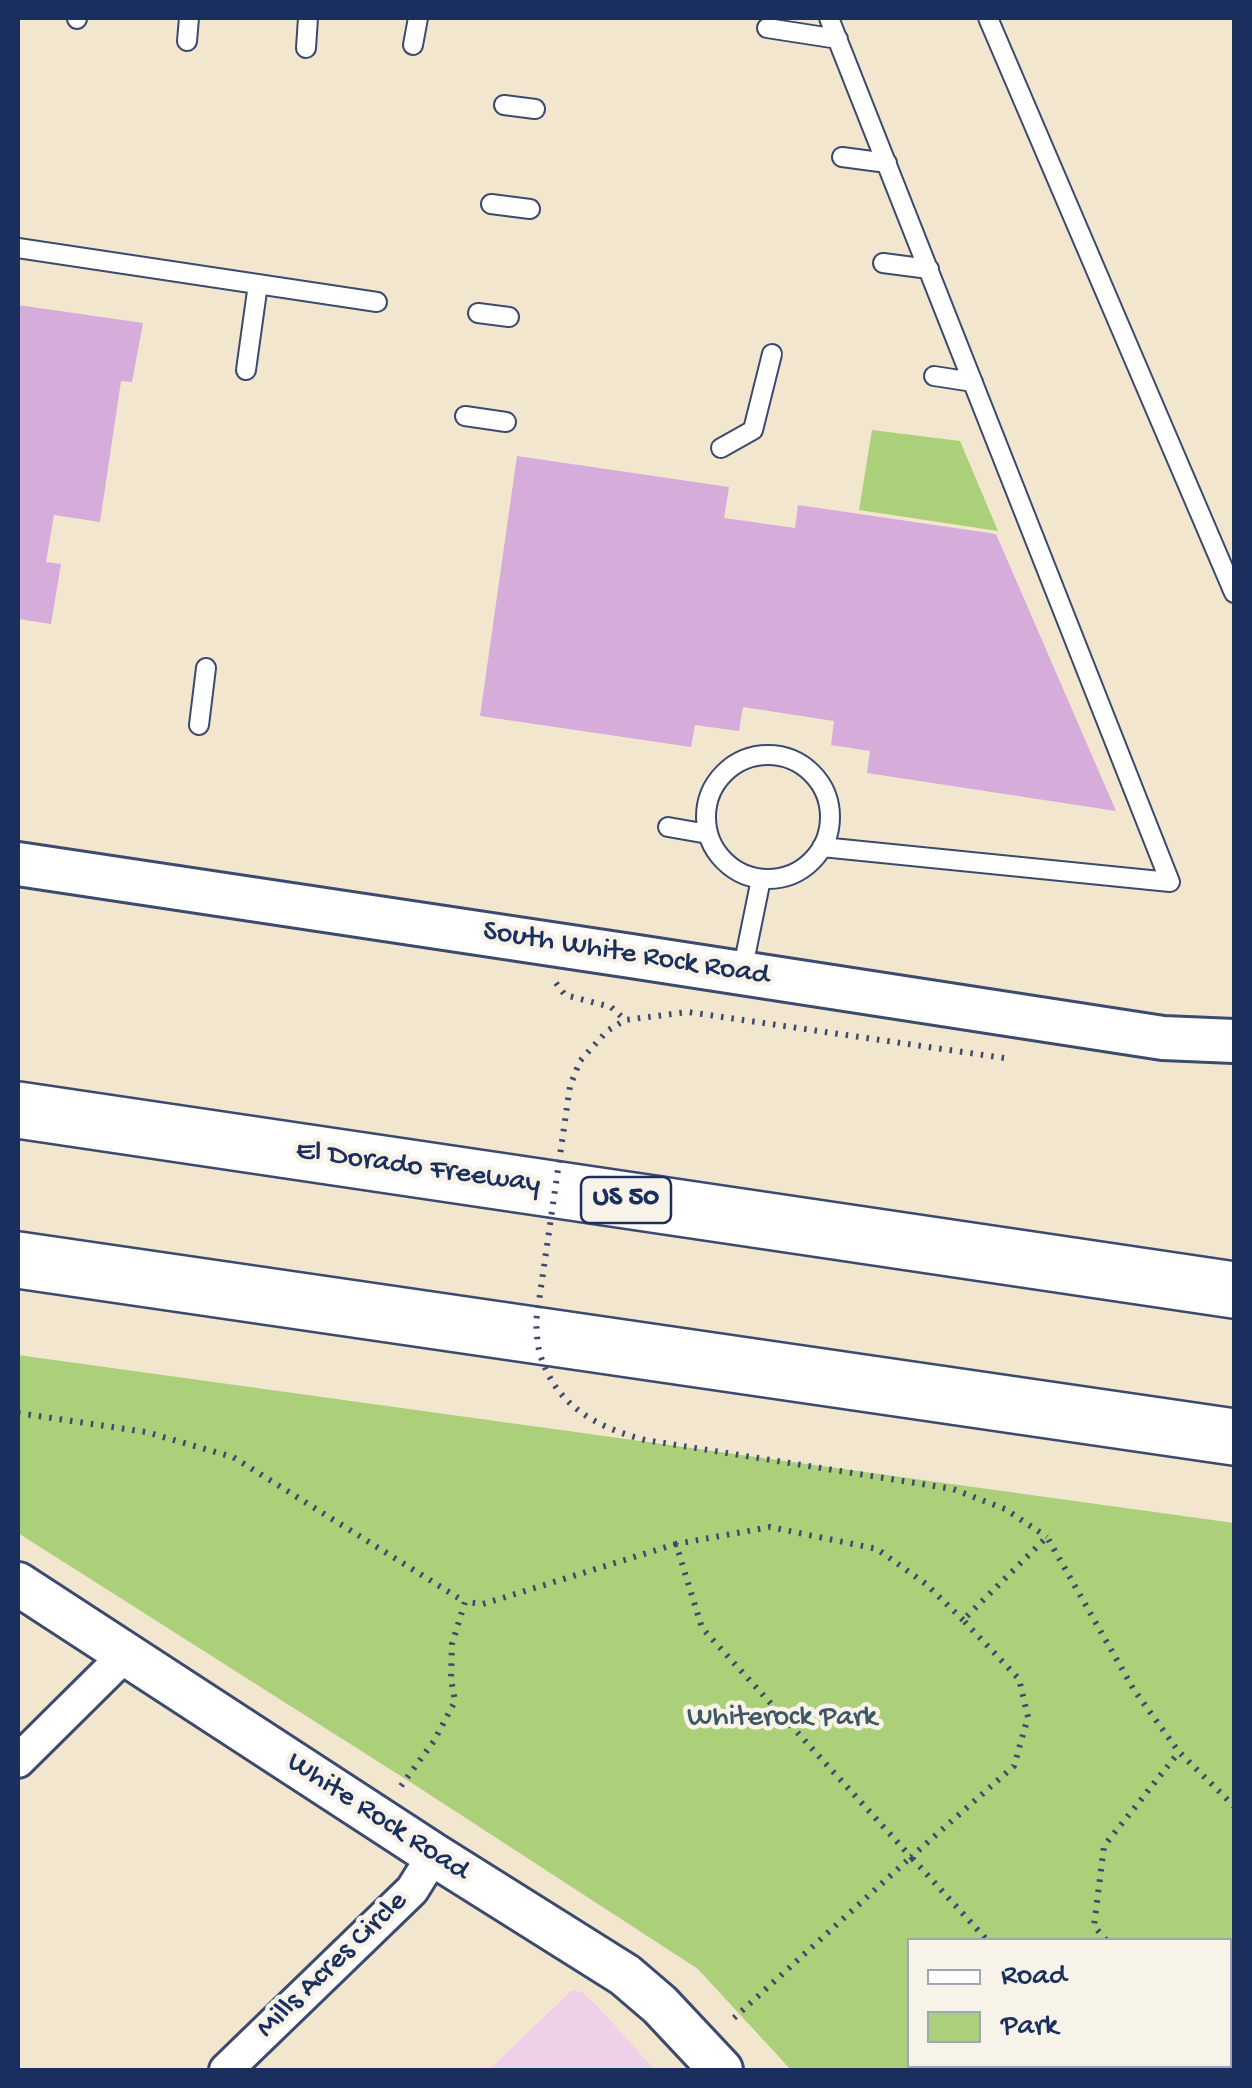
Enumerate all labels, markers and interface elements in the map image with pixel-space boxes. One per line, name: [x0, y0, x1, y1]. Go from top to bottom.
street label: South White Rock Road: [480, 915, 772, 995]
street label: El Dorado Freeway: [293, 1134, 543, 1204]
road number: US 50: [581, 1177, 671, 1223]
park label: Whiterock Park: [687, 1701, 877, 1737]
street label: White Rock Road: [279, 1746, 475, 1890]
street label: Mills Acres Circle: [250, 1885, 416, 2047]
legend: [907, 1938, 1232, 2068]
text: Road: [1001, 1960, 1067, 1995]
text: Park: [1001, 2010, 1058, 2045]

